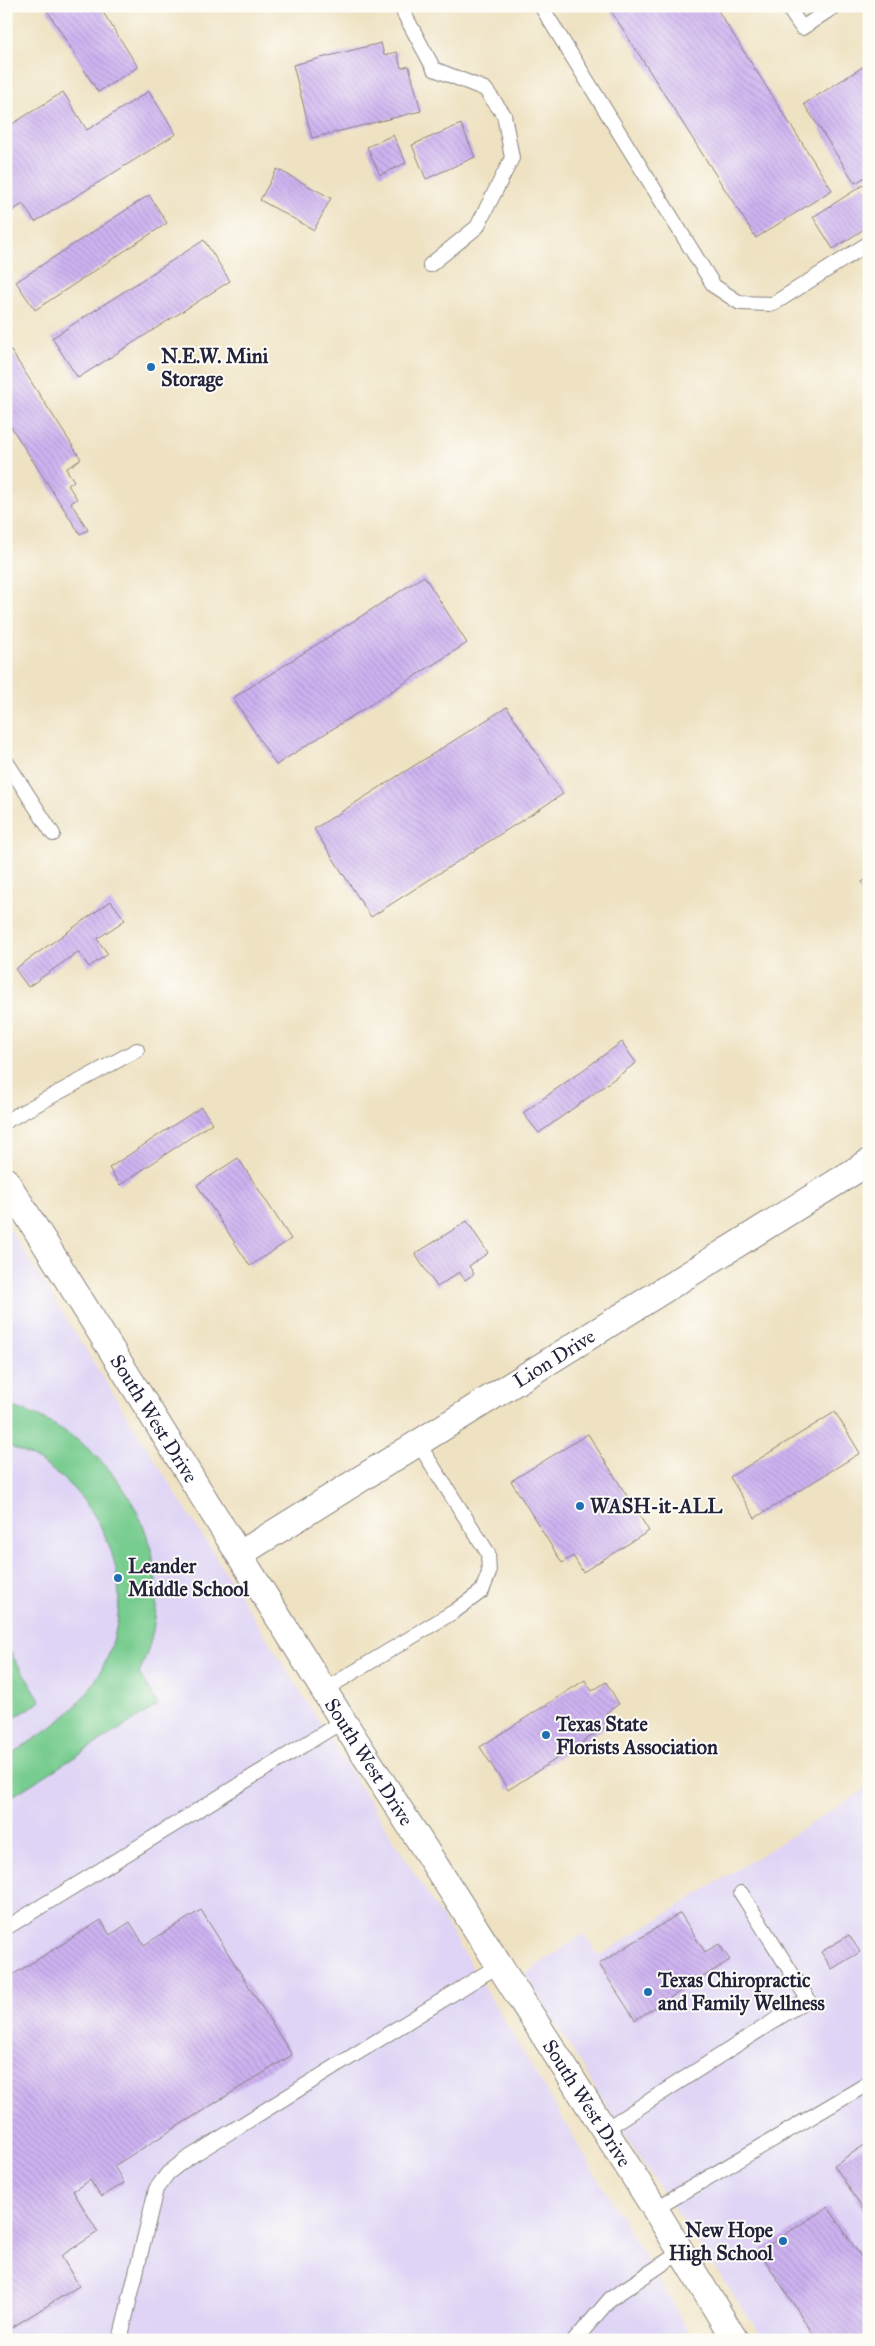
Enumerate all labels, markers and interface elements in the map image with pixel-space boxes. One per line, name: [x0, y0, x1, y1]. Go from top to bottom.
place label: N.E.W. Mini Storage: [161, 344, 269, 392]
marker: N.E.W. Mini Storage: [145, 361, 157, 373]
street label: Lion Drive: [509, 1324, 599, 1393]
street label: South West Drive: [105, 1350, 203, 1487]
place label: WASH-it-ALL: [590, 1494, 723, 1518]
marker: WASH-it-ALL: [574, 1500, 586, 1512]
place label: Leander Middle School: [128, 1554, 249, 1601]
marker: Leander Middle School: [112, 1572, 124, 1584]
street label: South West Drive: [320, 1694, 419, 1830]
place label: Texas State Florists Association: [555, 1712, 718, 1759]
marker: Texas State Florists Association: [540, 1729, 552, 1741]
place label: Texas Chiropractic and Family Wellness: [657, 1968, 826, 2016]
marker: Texas Chiropractic and Family Wellness: [642, 1986, 654, 1998]
street label: South West Drive: [538, 2035, 637, 2171]
place label: New Hope High School: [669, 2218, 774, 2266]
marker: New Hope High School: [777, 2235, 789, 2247]

